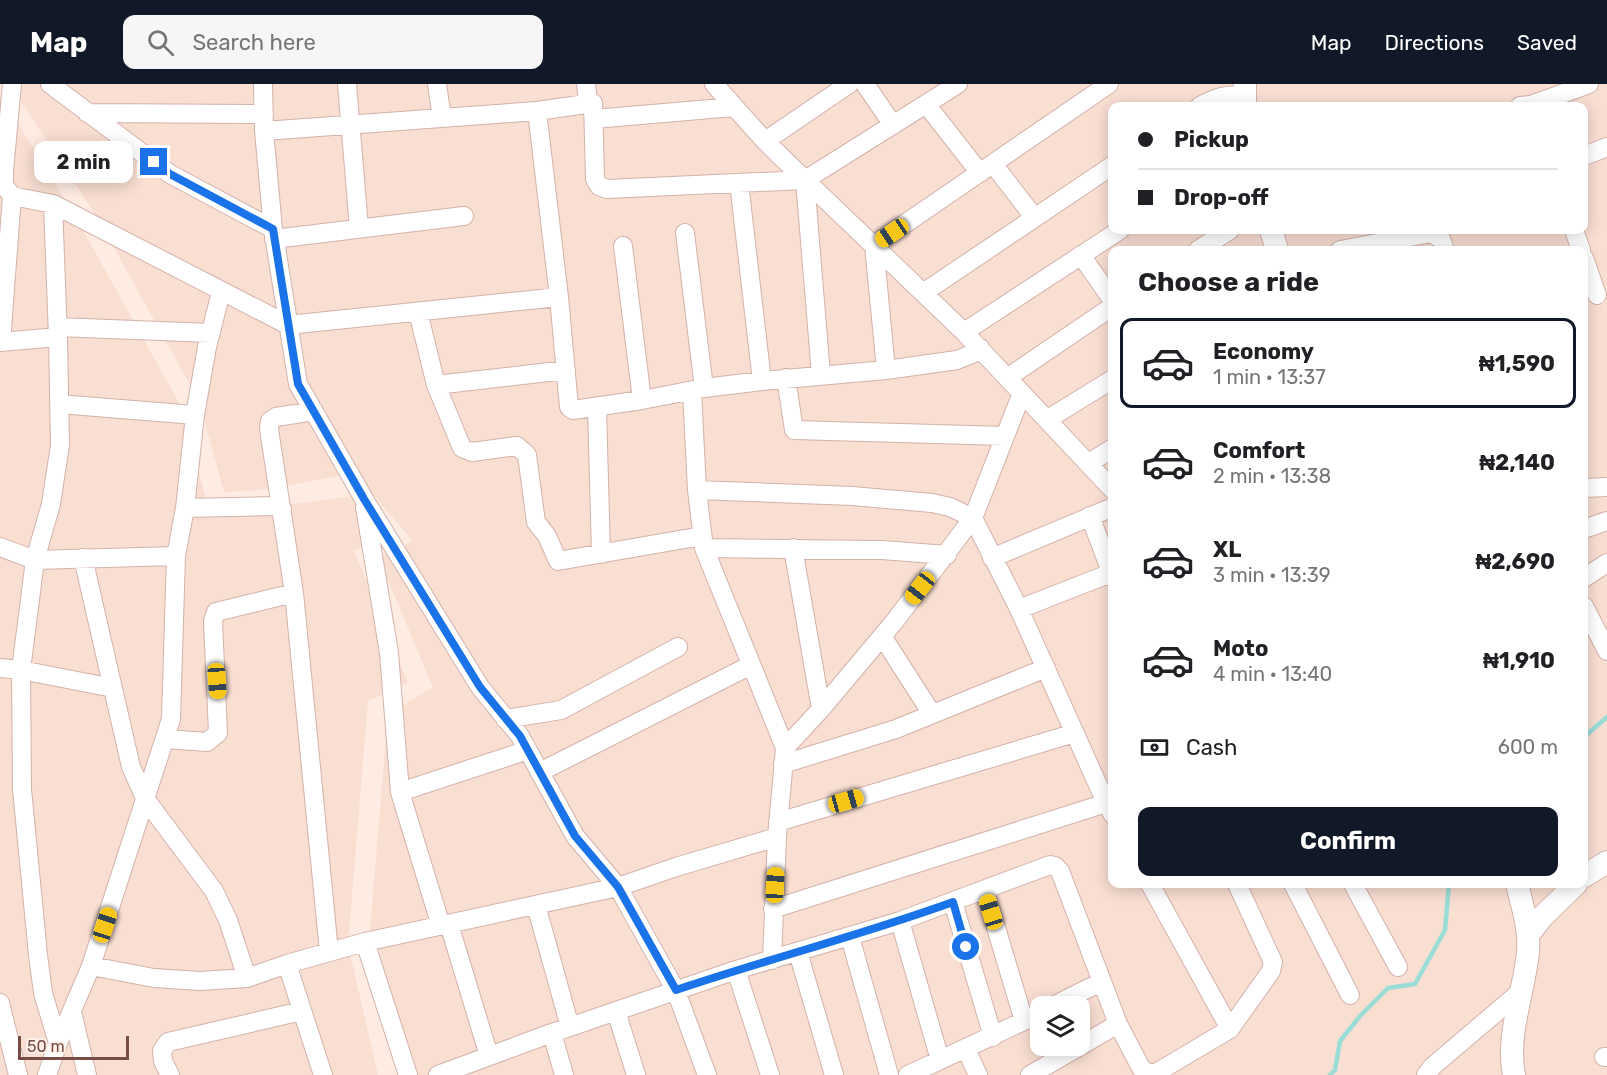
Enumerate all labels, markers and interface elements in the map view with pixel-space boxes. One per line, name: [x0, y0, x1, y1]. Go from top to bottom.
search box: [123, 15, 543, 69]
text: Map: [30, 26, 87, 59]
icon: search: [144, 26, 177, 59]
text: Search here: [192, 29, 316, 56]
text: Map: [1311, 30, 1352, 55]
text: Directions: [1385, 30, 1484, 55]
text: Saved: [1517, 30, 1577, 55]
text: Pickup: [1174, 126, 1249, 153]
callout: 2 min: [34, 141, 133, 183]
route end: [140, 148, 167, 175]
text: 2 min: [56, 150, 111, 174]
text: Drop-off: [1174, 184, 1269, 211]
car: [872, 215, 912, 251]
text: Choose a ride: [1138, 266, 1319, 298]
icon: car: [1141, 336, 1195, 390]
text: Economy: [1213, 338, 1314, 365]
text: ₦1,590: [1479, 350, 1555, 377]
text: 1 min · 13:37: [1213, 365, 1326, 389]
icon: car: [1141, 435, 1195, 489]
text: Comfort: [1213, 437, 1305, 464]
text: ₦2,140: [1479, 449, 1555, 476]
text: 2 min · 13:38: [1213, 464, 1331, 488]
icon: car: [1141, 534, 1195, 588]
text: XL: [1213, 536, 1241, 563]
text: ₦2,690: [1475, 548, 1555, 575]
text: 3 min · 13:39: [1213, 563, 1331, 587]
car: [902, 568, 938, 608]
icon: car: [1141, 633, 1195, 687]
text: Moto: [1213, 635, 1268, 662]
text: ₦1,910: [1483, 647, 1555, 674]
car: [207, 662, 227, 700]
text: 4 min · 13:40: [1213, 662, 1332, 686]
icon: cash: [1138, 731, 1171, 764]
text: Cash: [1186, 734, 1237, 761]
text: 600 m: [1498, 735, 1558, 759]
car: [826, 787, 866, 815]
button: Confirm: [1138, 807, 1558, 876]
car: [765, 867, 785, 903]
car: [977, 892, 1005, 932]
car: [91, 905, 119, 945]
route start: [952, 933, 979, 960]
map controls: [1030, 996, 1090, 1056]
button: layers: [1030, 996, 1090, 1056]
scale bar: [18, 1033, 129, 1060]
text: 50 m: [27, 1037, 65, 1056]

